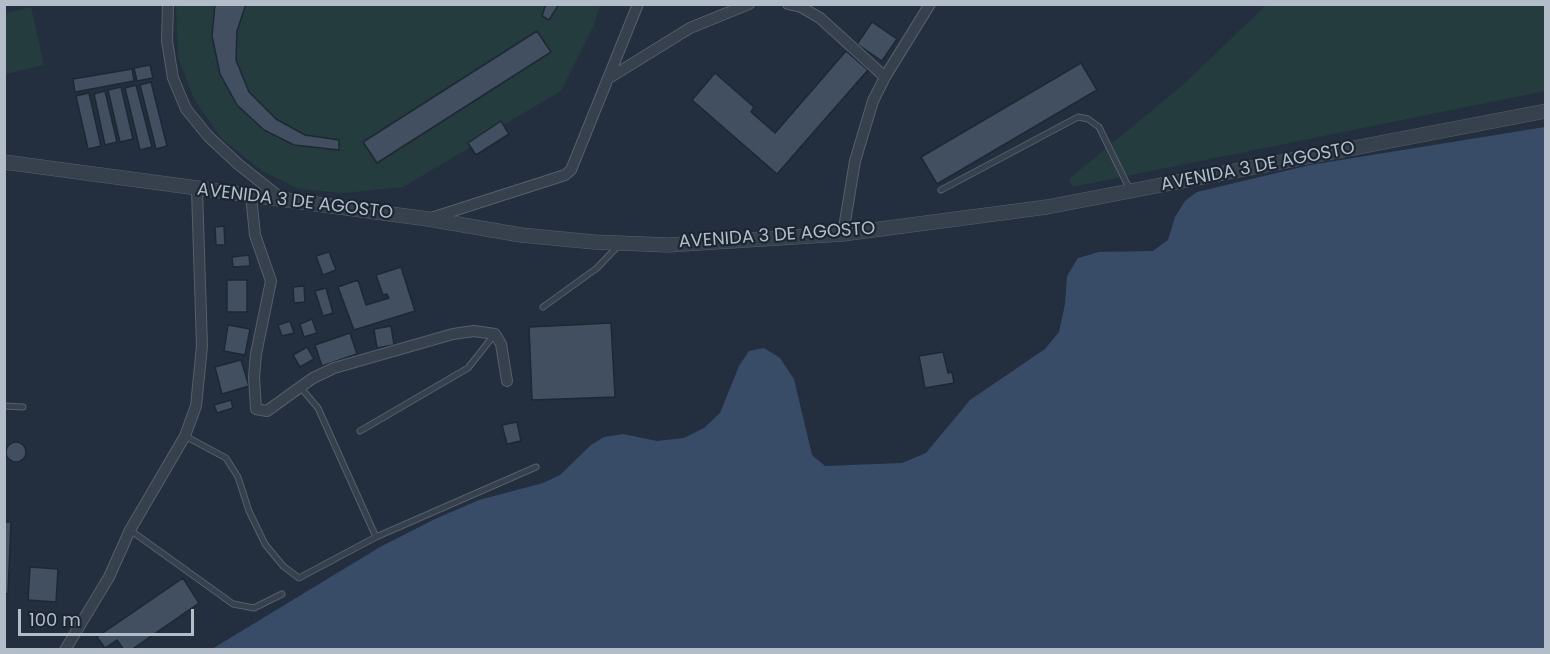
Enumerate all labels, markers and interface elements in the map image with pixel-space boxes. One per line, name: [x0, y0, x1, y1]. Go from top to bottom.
street label: AVENIDA 3 DE AGOSTO: [1159, 138, 1357, 196]
street label: AVENIDA 3 DE AGOSTO: [196, 179, 394, 225]
street label: AVENIDA 3 DE AGOSTO: [678, 218, 876, 254]
scale bar: [21, 597, 196, 635]
text: 100 m: [29, 607, 81, 632]

